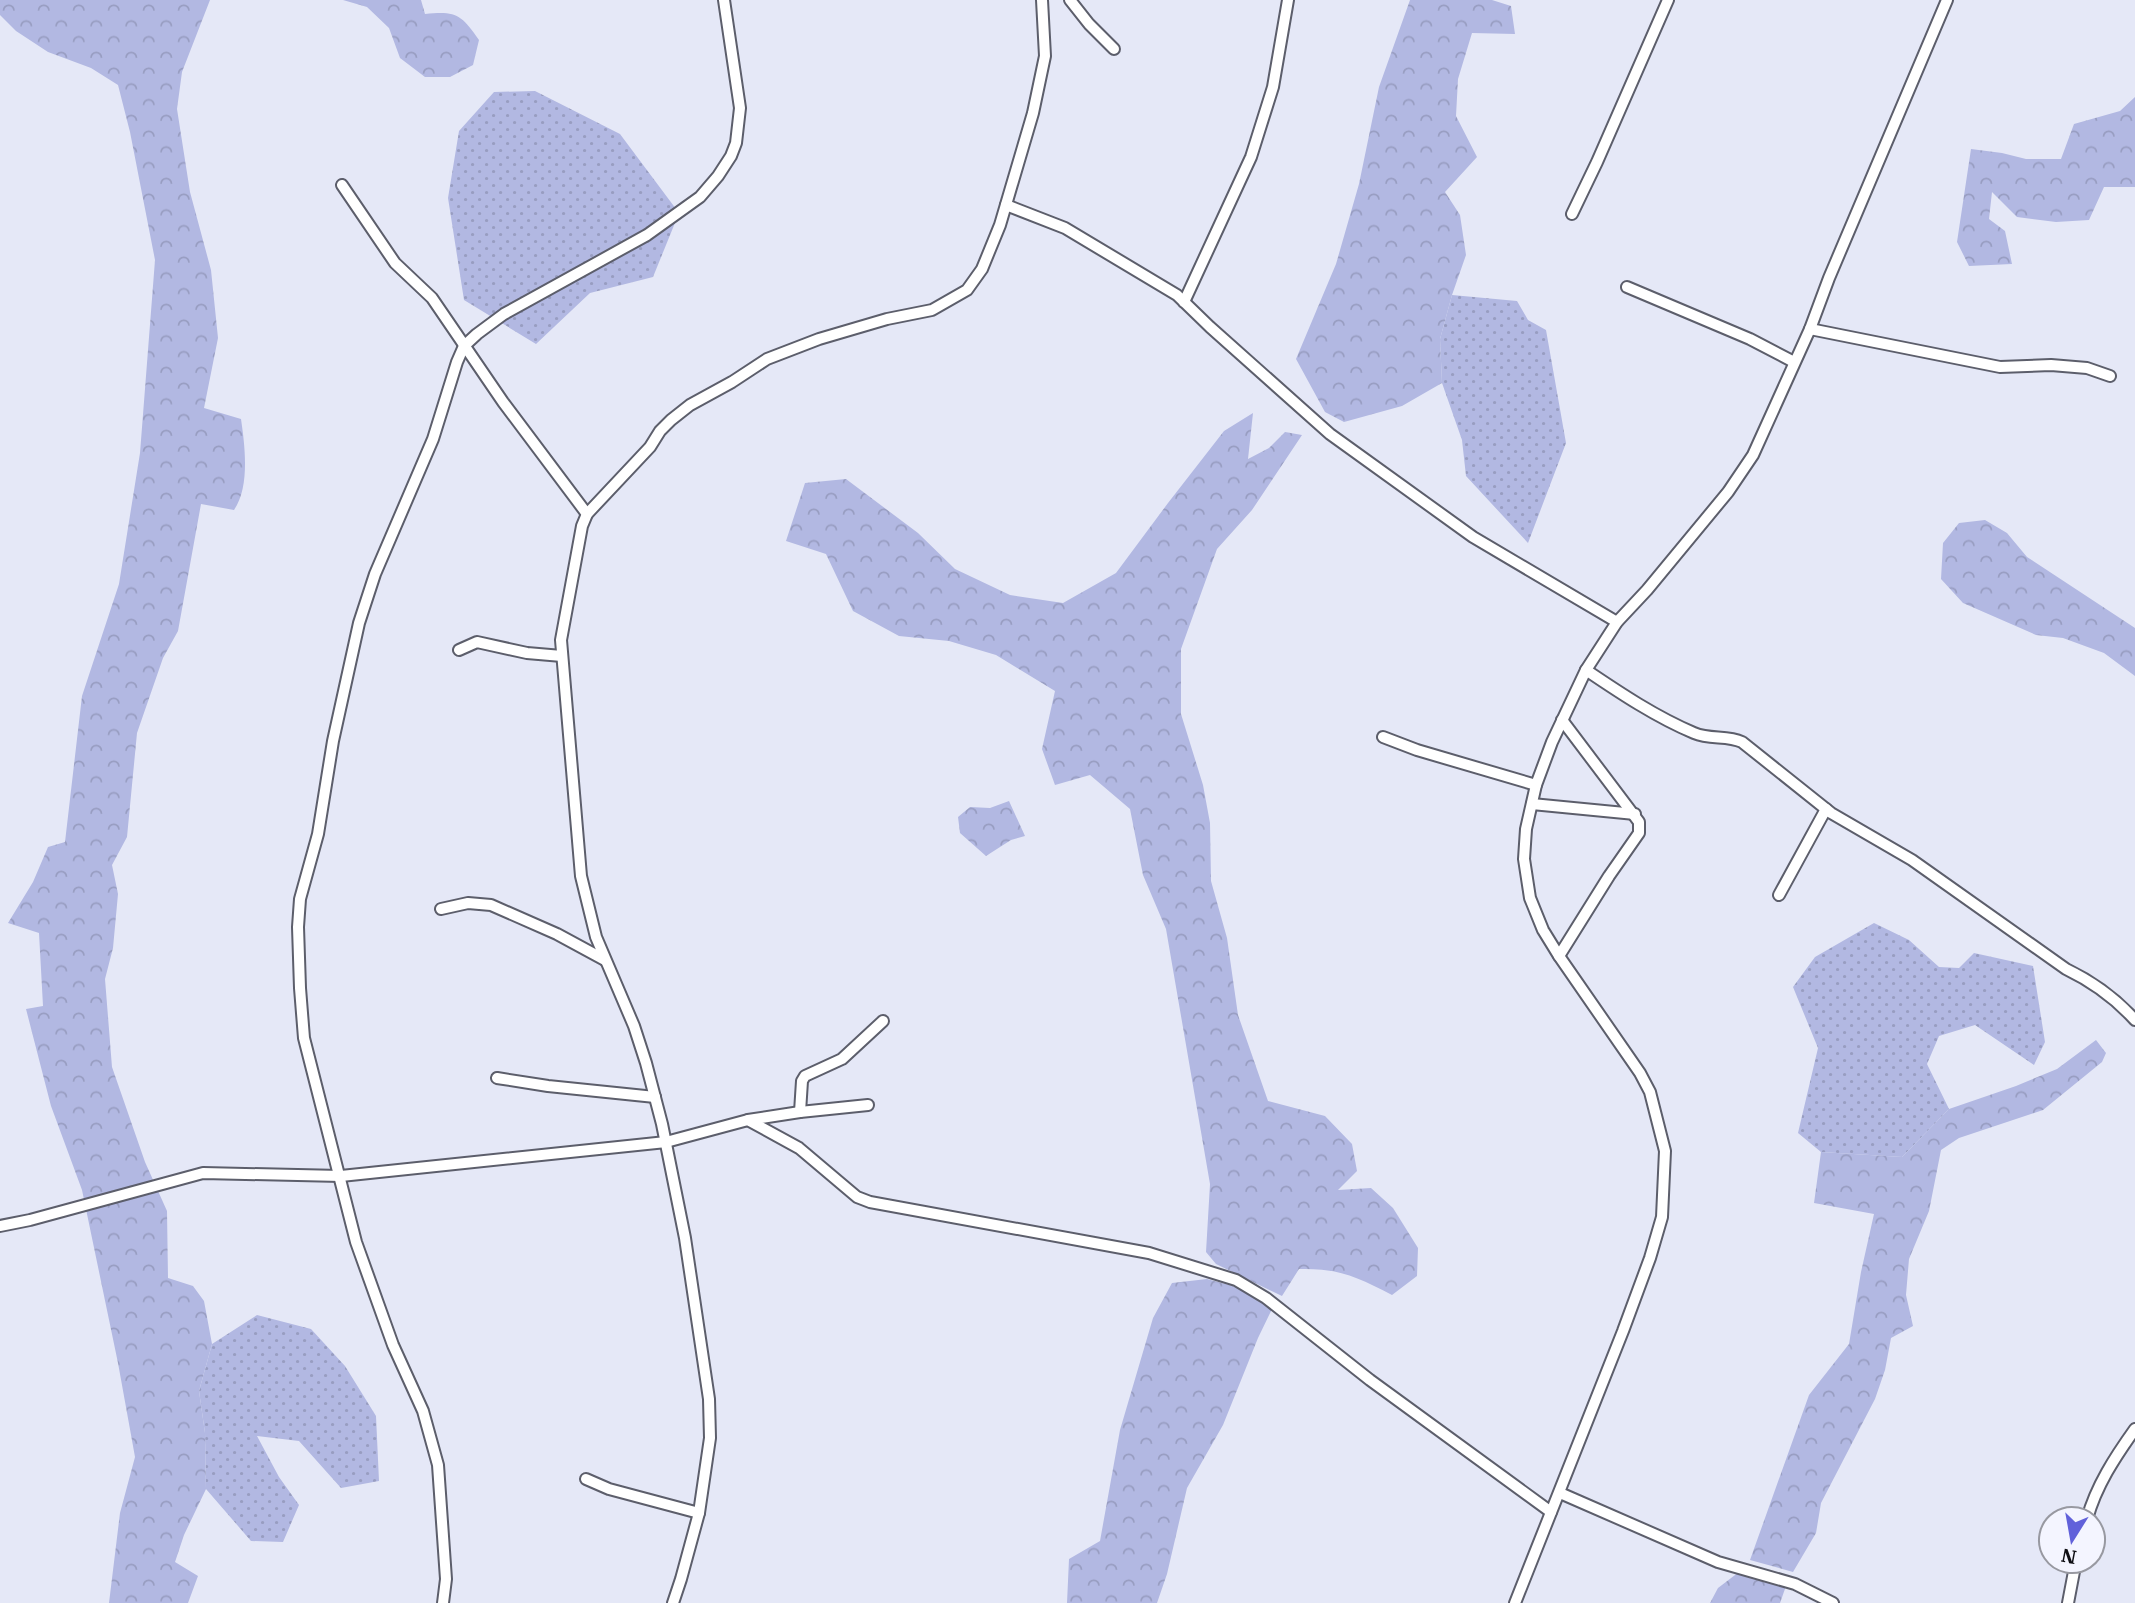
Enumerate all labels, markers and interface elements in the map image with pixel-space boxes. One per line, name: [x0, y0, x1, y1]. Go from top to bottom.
north arrow: [2037, 1505, 2107, 1575]
text: N: [2059, 1543, 2078, 1570]

